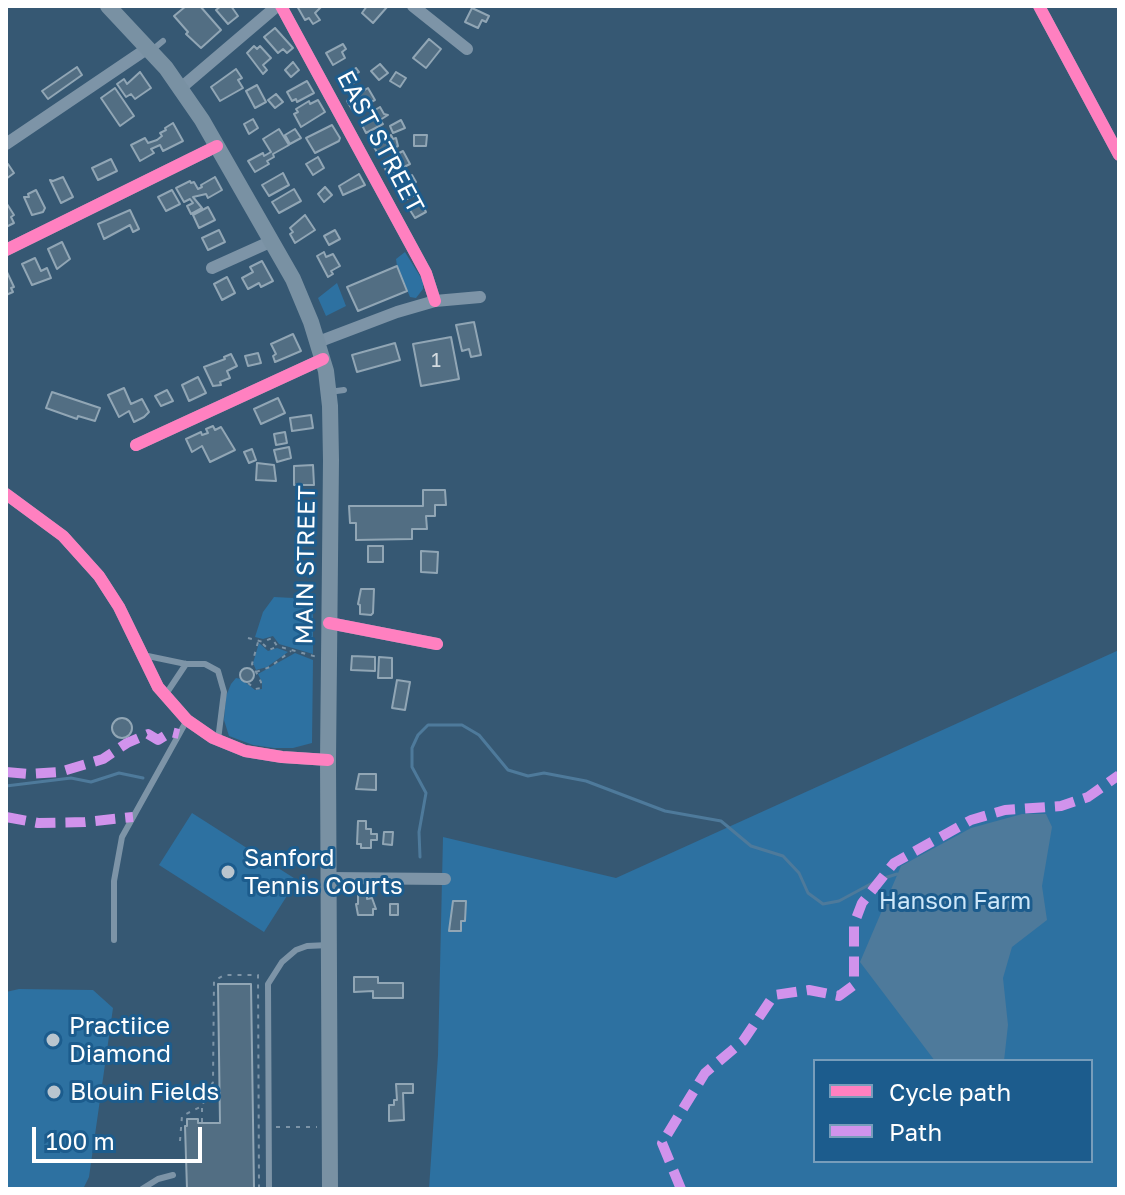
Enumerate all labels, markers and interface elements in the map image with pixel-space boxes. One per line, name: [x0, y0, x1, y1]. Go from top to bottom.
street label: EAST STREET: [330, 66, 430, 218]
house number: 1: [431, 349, 441, 373]
street label: MAIN STREET: [290, 485, 322, 645]
place label: Sanford Tennis Courts: [244, 844, 403, 900]
marker: Sanford Tennis Courts: [219, 863, 237, 881]
park label: Hanson Farm: [879, 887, 1031, 915]
place label: Practiice Diamond: [69, 1012, 171, 1068]
marker: Practiice Diamond: [44, 1031, 62, 1049]
legend: [813, 1059, 1093, 1163]
text: Cycle path: [889, 1077, 1011, 1106]
place label: Blouin Fields: [70, 1078, 219, 1106]
marker: Blouin Fields: [45, 1083, 63, 1101]
scale bar: [36, 1111, 206, 1161]
text: Path: [889, 1117, 942, 1146]
text: 100 m: [46, 1126, 115, 1155]

